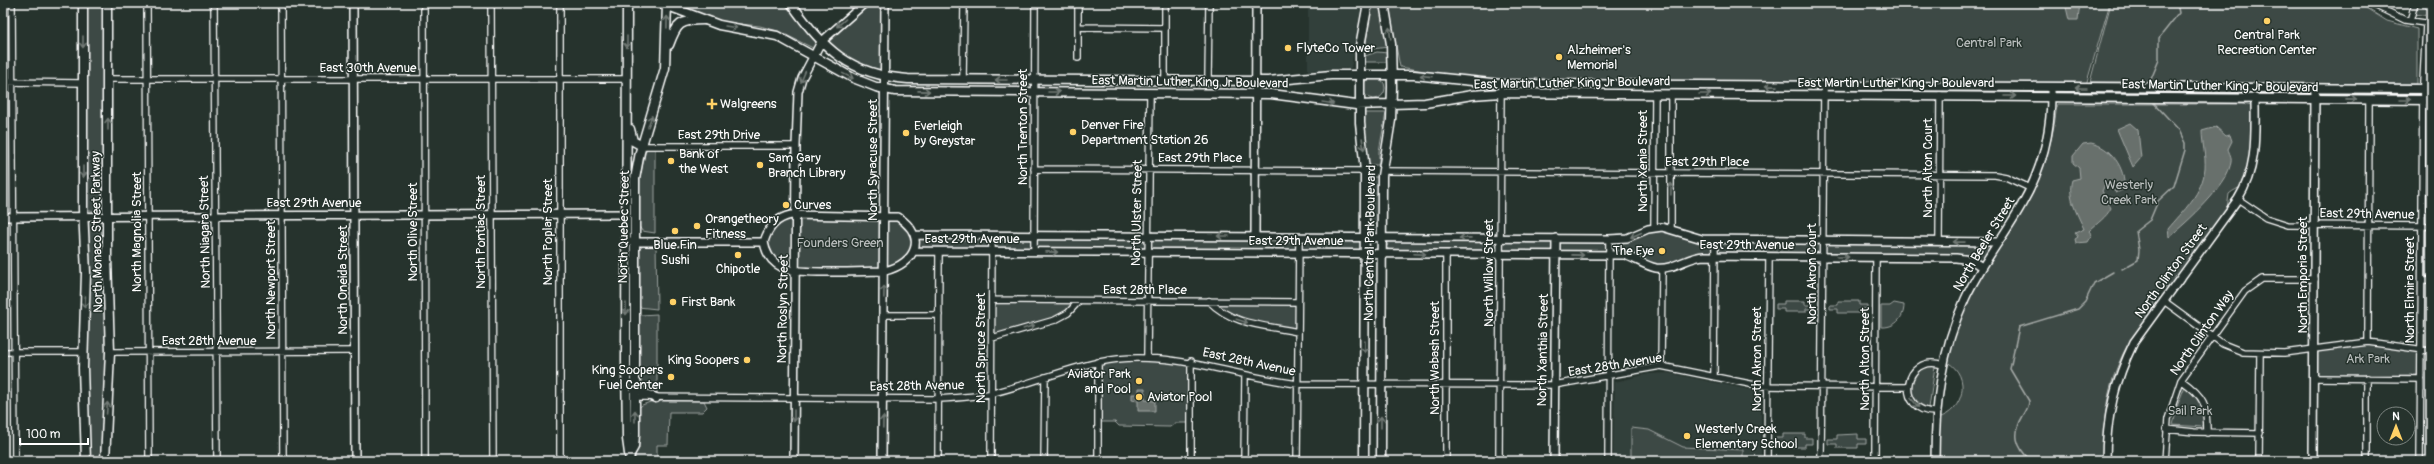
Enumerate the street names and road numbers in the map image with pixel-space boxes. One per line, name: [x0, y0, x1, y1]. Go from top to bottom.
street label: East 30th Avenue: [320, 60, 417, 76]
street label: North Trenton Street: [1015, 68, 1031, 185]
street label: East Martin Luther King Jr Boulevard: [1091, 72, 1289, 92]
street label: East Martin Luther King Jr Boulevard: [1473, 73, 1671, 93]
street label: East Martin Luther King Jr Boulevard: [1798, 75, 1994, 91]
street label: East Martin Luther King Jr Boulevard: [2121, 76, 2319, 96]
street label: North Syracuse Street: [865, 98, 881, 221]
street label: North Xenia Street: [1635, 109, 1651, 212]
street label: North Alton Court: [1920, 117, 1936, 218]
street label: East 29th Drive: [678, 127, 761, 143]
street label: East 29th Place: [1158, 150, 1243, 166]
street label: North Monaco Street Parkway: [88, 151, 106, 313]
street label: East 29th Place: [1665, 154, 1750, 170]
street label: North Ulster Street: [1128, 159, 1146, 266]
street label: North Central Park Boulevard: [1361, 165, 1379, 321]
street label: North Quebec Street: [615, 170, 633, 284]
street label: North Magnolia Street: [129, 171, 145, 292]
street label: North Pontiac Street: [473, 174, 489, 289]
street label: North Niagara Street: [196, 175, 214, 289]
street label: North Poplar Street: [540, 178, 556, 285]
street label: North Olive Street: [405, 182, 421, 281]
street label: North Beeler Street: [1950, 193, 2019, 294]
street label: East 29th Avenue: [267, 195, 362, 211]
street label: East 29th Avenue: [2319, 205, 2415, 223]
street label: North Emporia Street: [2295, 216, 2311, 334]
street label: North Willow Street: [1481, 218, 1497, 327]
street label: North Newport Street: [263, 219, 279, 340]
street label: North Clinton Street: [2131, 220, 2211, 321]
street label: North Akron Court: [1804, 223, 1820, 325]
street label: North Oneida Street: [335, 225, 351, 335]
street label: East 29th Avenue: [925, 231, 1020, 247]
street label: East 29th Avenue: [1249, 233, 1344, 249]
street label: North Elmira Street: [2402, 236, 2418, 344]
street label: East 29th Avenue: [1700, 237, 1795, 253]
street label: North Roslyn Street: [774, 254, 792, 364]
street label: East 28th Place: [1103, 282, 1188, 298]
street label: North Clinton Way: [2167, 287, 2238, 379]
street label: North Spruce Street: [973, 292, 989, 403]
street label: North Xanthia Street: [1534, 293, 1552, 406]
street label: North Wabash Street: [1427, 300, 1443, 415]
street label: North Akron Street: [1749, 306, 1765, 412]
street label: North Alton Street: [1857, 306, 1873, 411]
street label: East 28th Avenue: [162, 333, 257, 349]
street label: East 28th Avenue: [1201, 344, 1298, 380]
street label: East 28th Avenue: [1567, 350, 1664, 380]
street label: East 28th Avenue: [870, 377, 965, 395]

